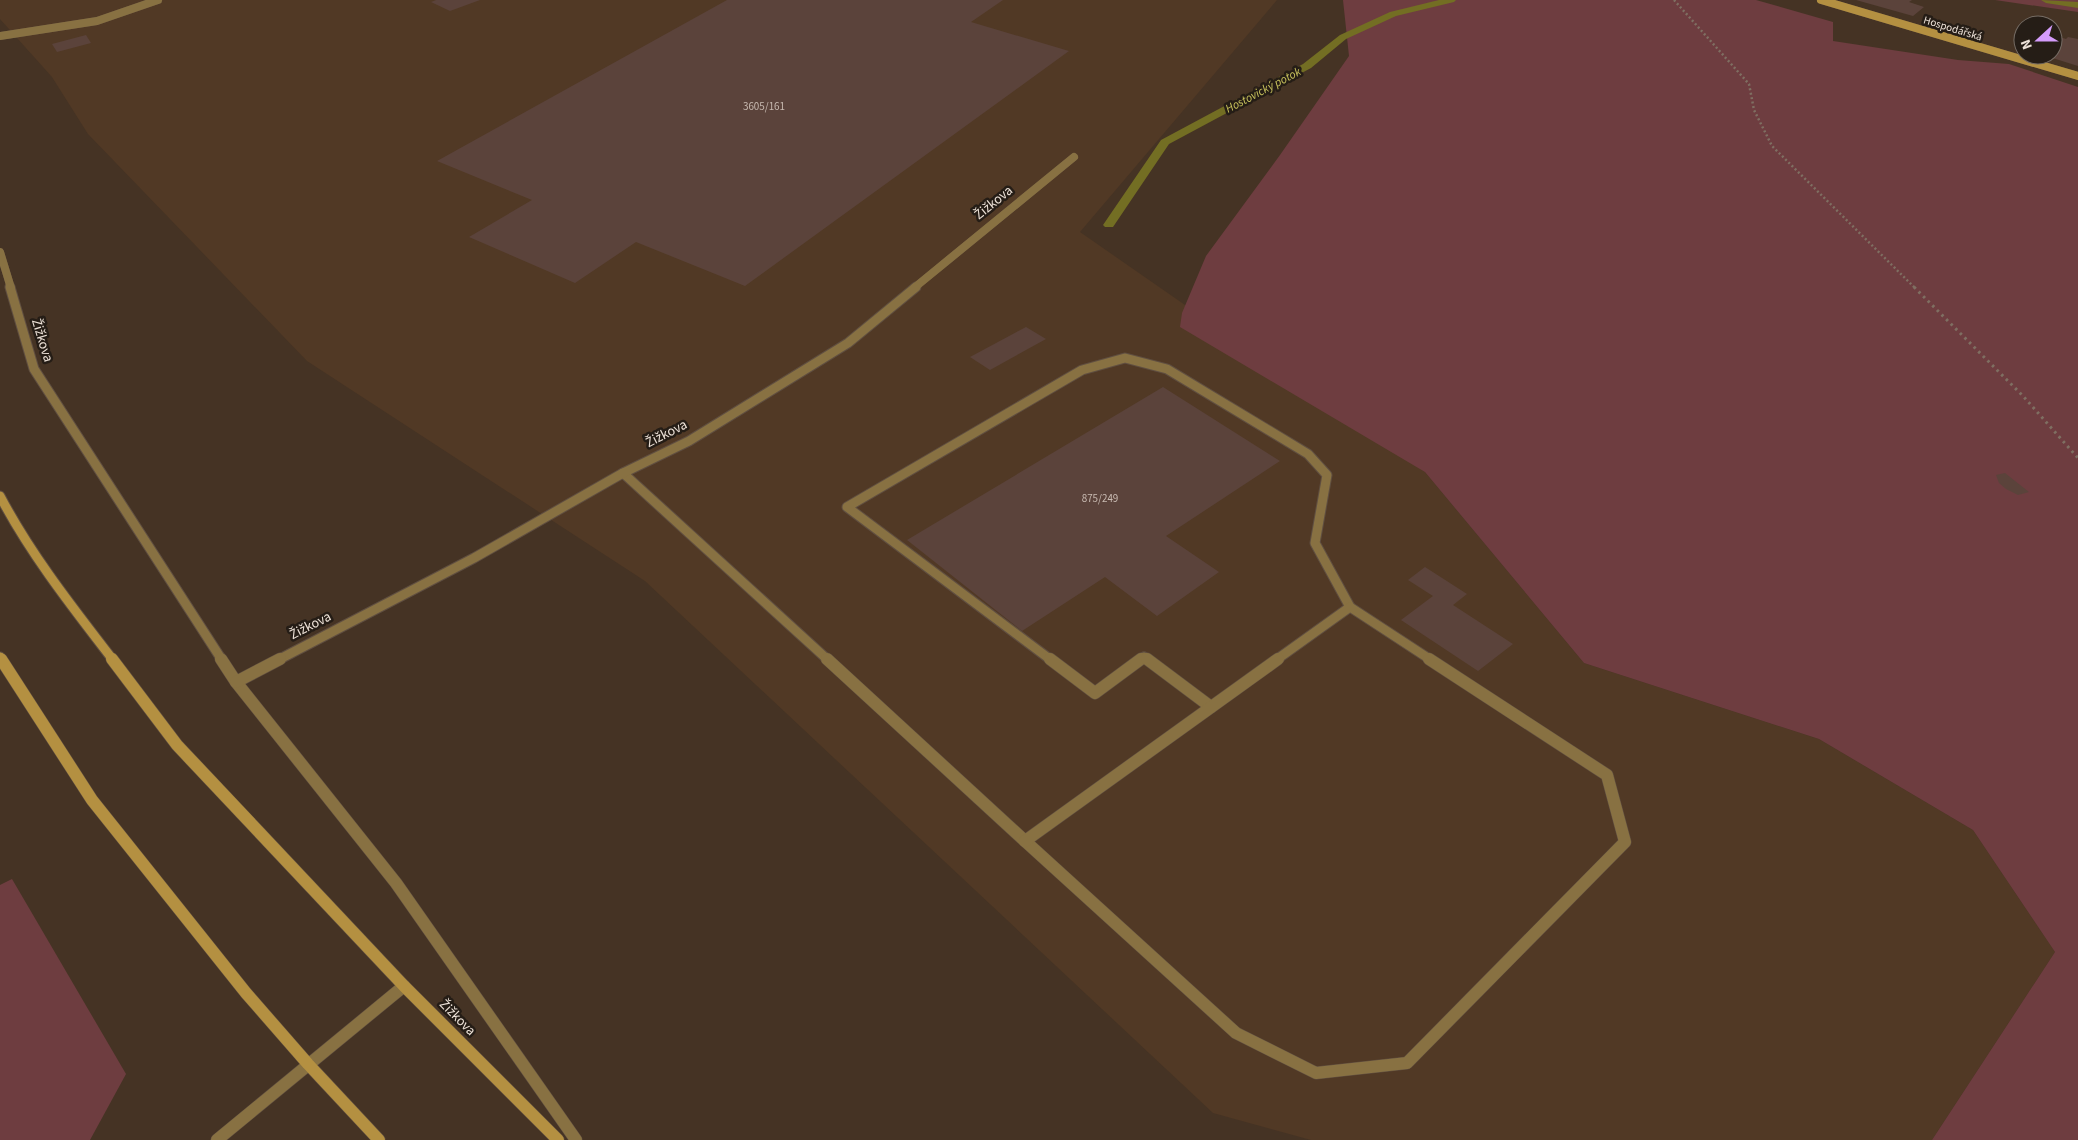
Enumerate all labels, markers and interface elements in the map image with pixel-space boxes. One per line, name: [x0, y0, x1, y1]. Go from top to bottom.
street label: Hospodářská: [1922, 12, 1984, 45]
north arrow: [2013, 15, 2063, 65]
text: N: [2016, 36, 2038, 52]
water label: Hostovický potok: [1222, 63, 1304, 118]
house number: 3605/161: [743, 99, 785, 114]
street label: Žižkova: [970, 181, 1017, 225]
street label: Žižkova: [26, 316, 58, 364]
street label: Žižkova: [642, 415, 691, 453]
house number: 875/249: [1082, 491, 1118, 506]
street label: Žižkova: [286, 607, 335, 645]
street label: Žižkova: [434, 995, 480, 1041]

